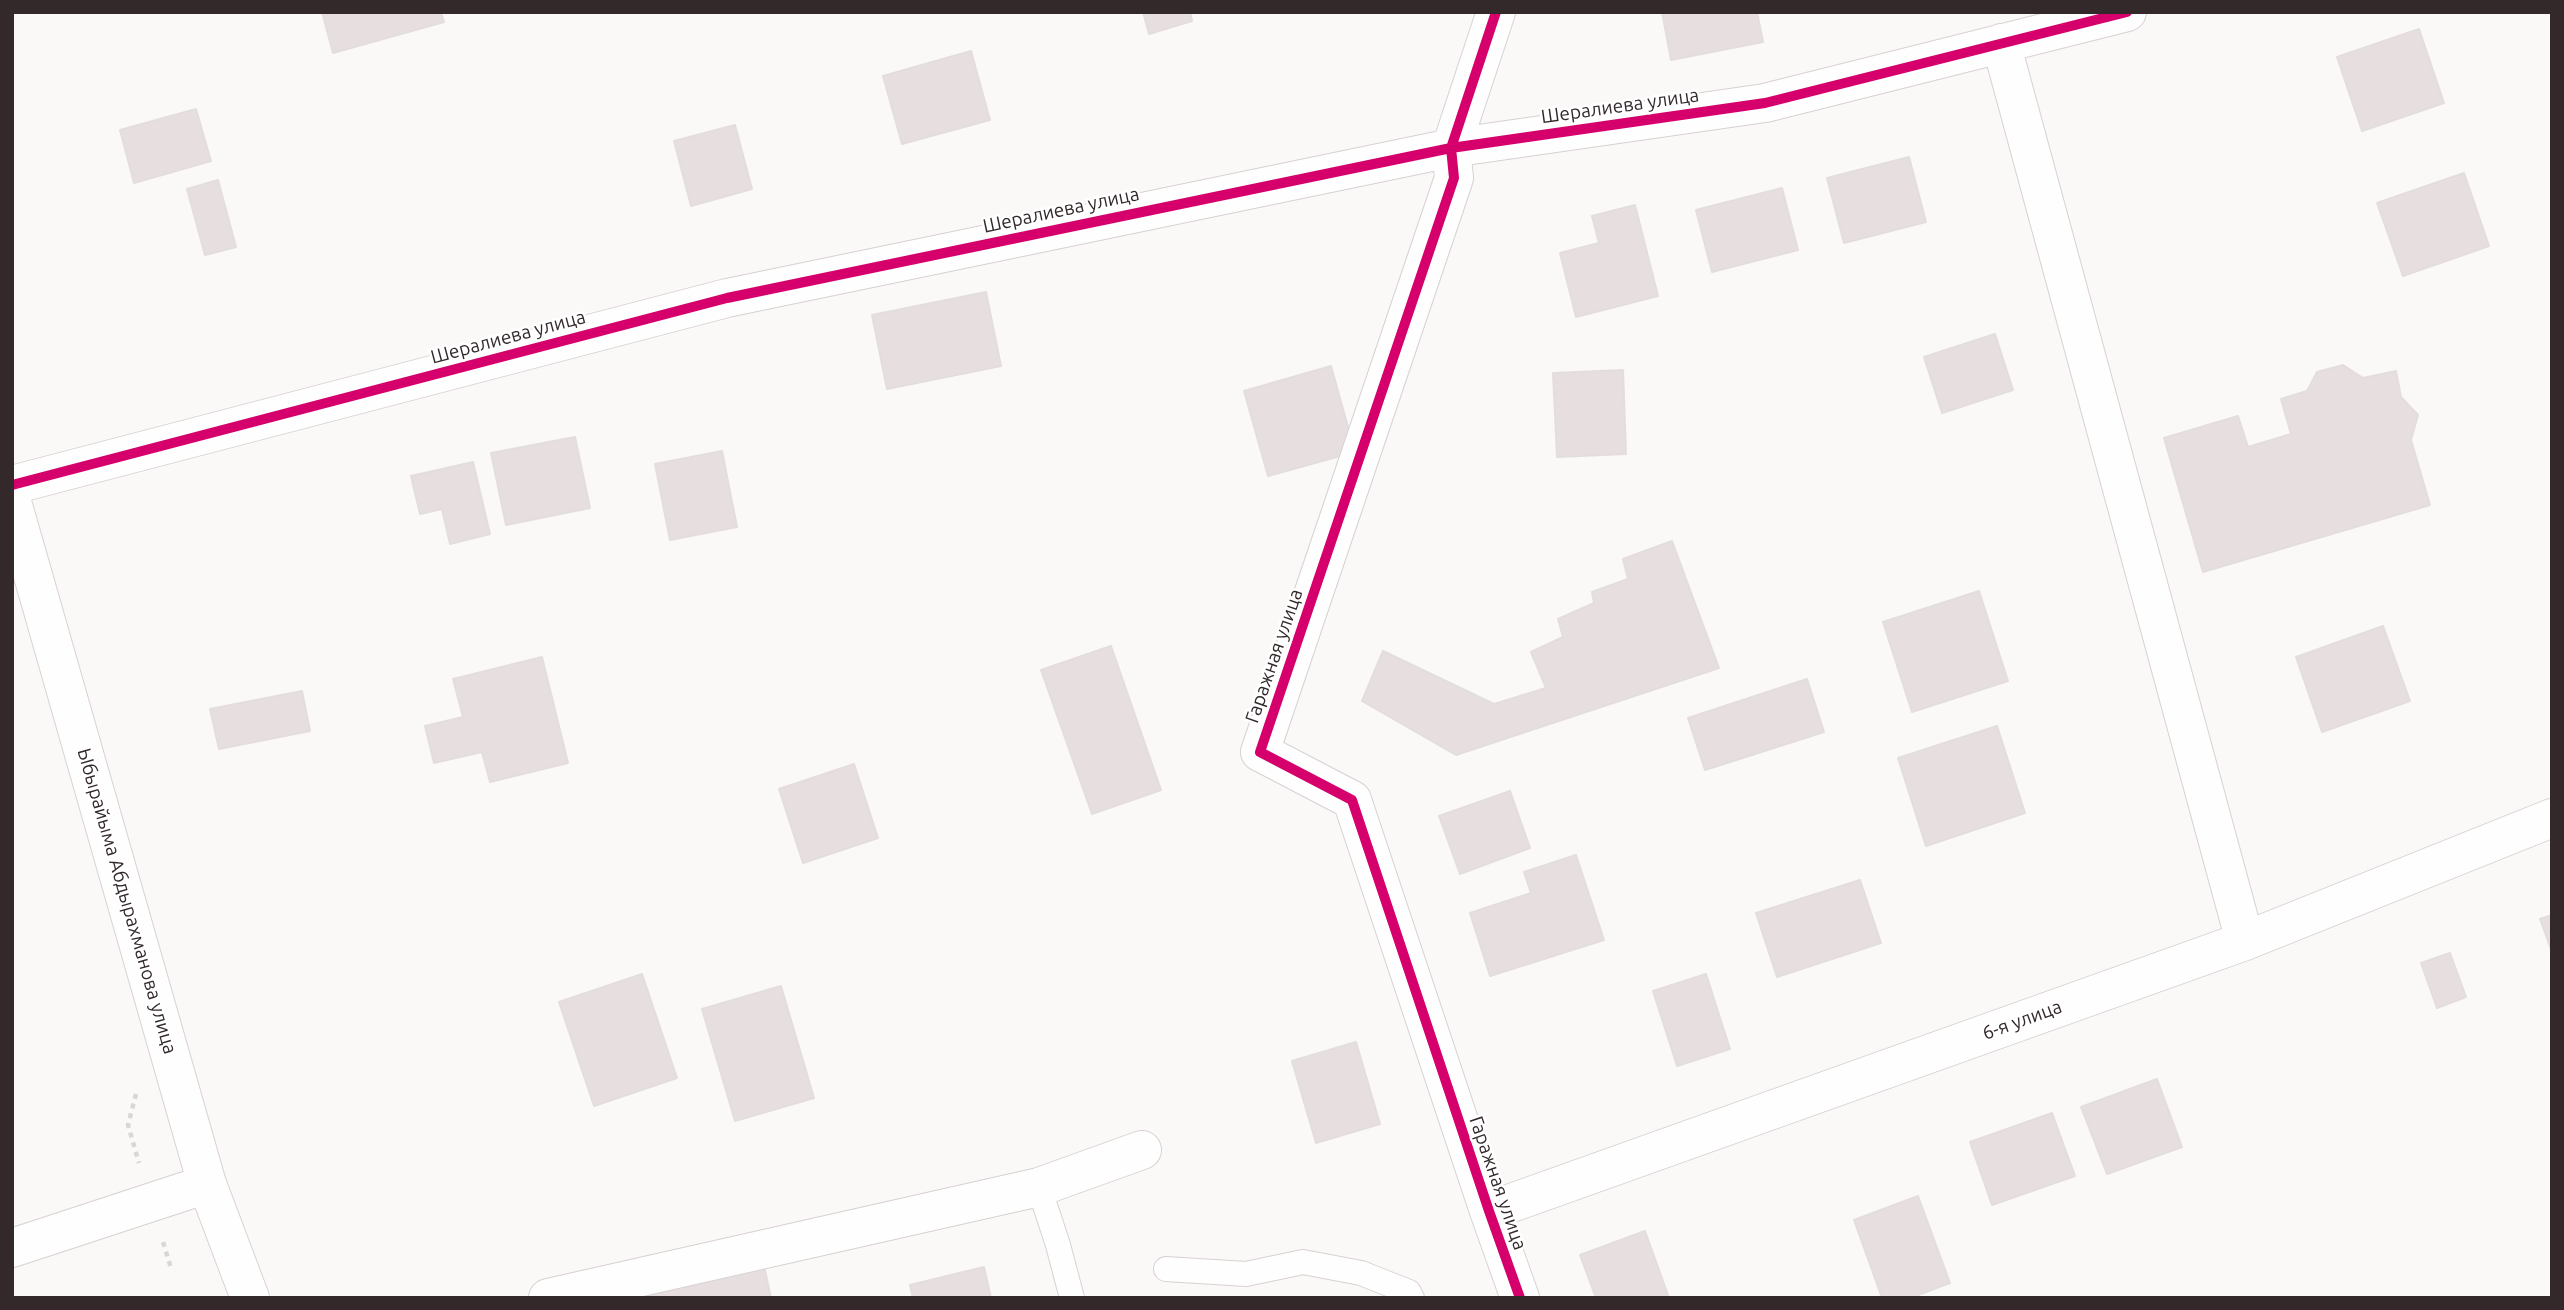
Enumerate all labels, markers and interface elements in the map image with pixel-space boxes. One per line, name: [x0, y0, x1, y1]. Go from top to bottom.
street label: Шералиева улица: [1540, 84, 1700, 128]
street label: Шералиева улица: [981, 182, 1141, 238]
street label: Шералиева улица: [428, 305, 588, 369]
street label: Гаражная улица: [1240, 586, 1308, 726]
street label: Ыбырайыма Абдырахманова улица: [72, 746, 182, 1056]
street label: 6-я улица: [1979, 995, 2065, 1045]
street label: Гаражная улица: [1464, 1113, 1532, 1253]

